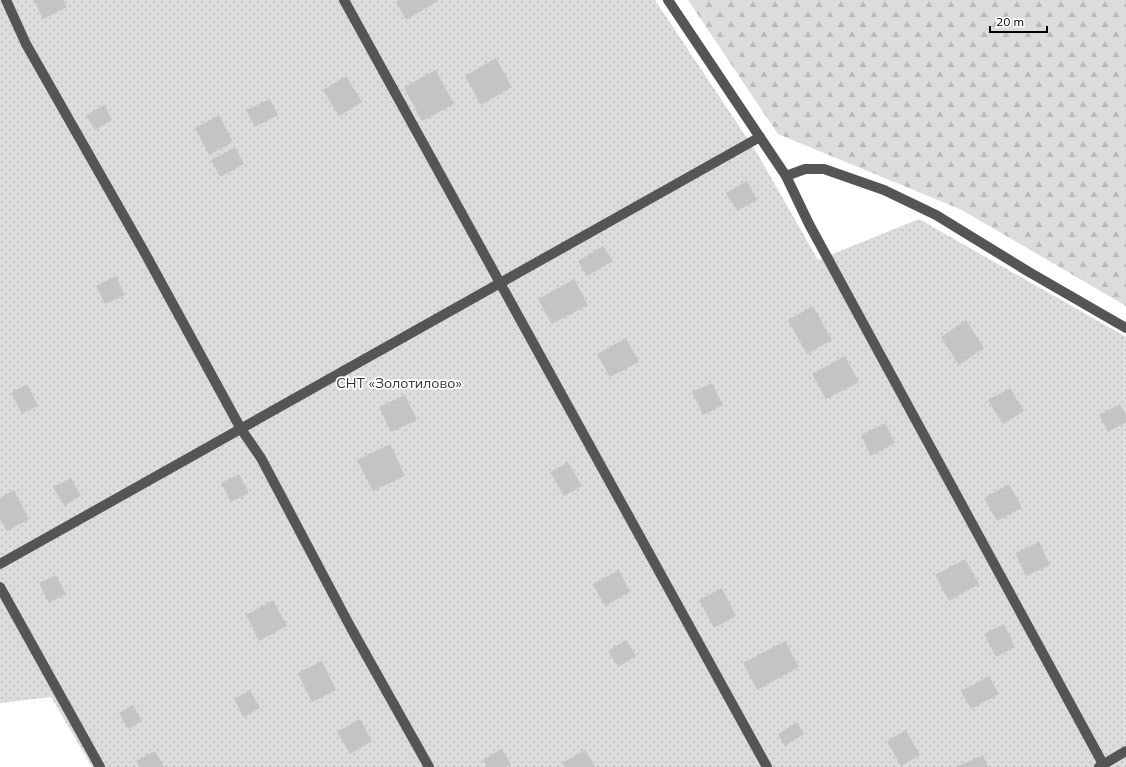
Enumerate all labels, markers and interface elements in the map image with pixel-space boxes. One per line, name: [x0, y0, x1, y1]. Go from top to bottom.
scale bar: [990, 8, 1047, 34]
text: 20 m: [996, 14, 1024, 29]
park label: СНТ «Золотилово»: [336, 374, 462, 392]

